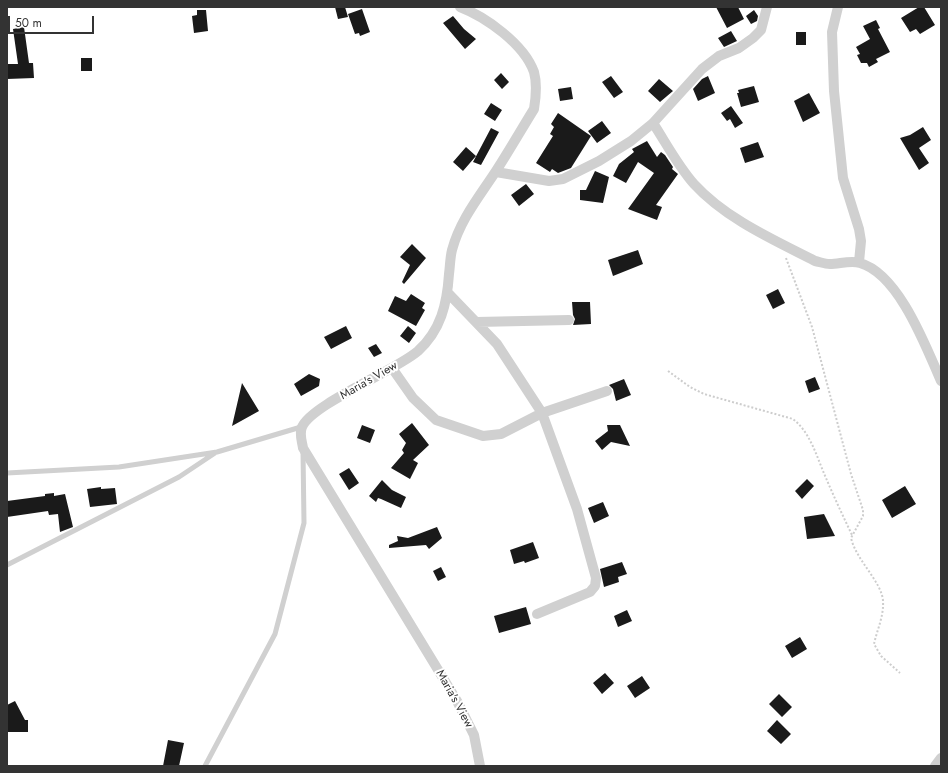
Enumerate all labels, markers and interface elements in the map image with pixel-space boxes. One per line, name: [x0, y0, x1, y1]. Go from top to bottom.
scale bar: [10, 8, 96, 34]
text: 50 m: [15, 14, 42, 32]
street label: Maria's View: [338, 359, 400, 403]
street label: Maria's View: [432, 668, 476, 730]

